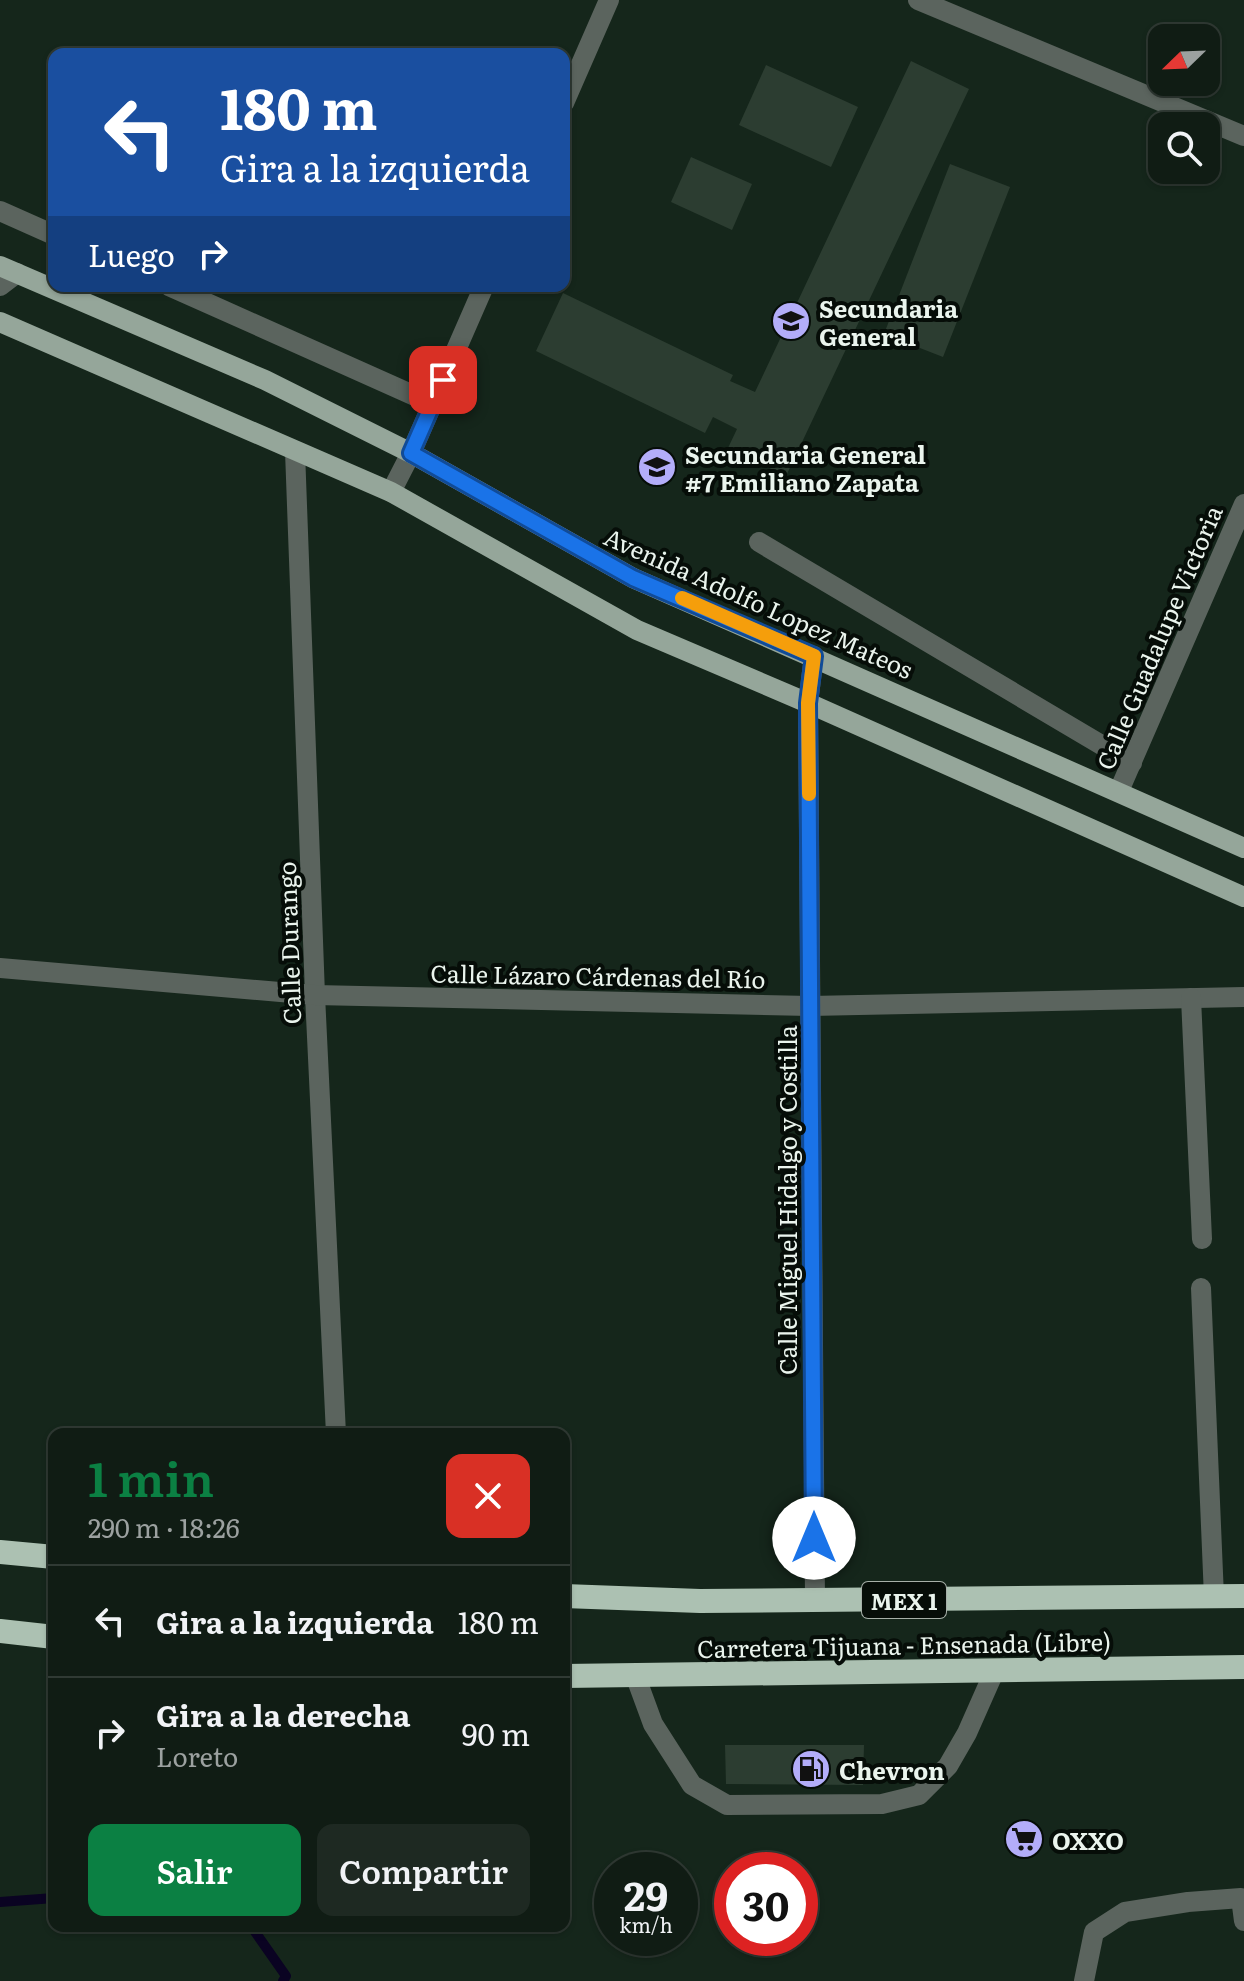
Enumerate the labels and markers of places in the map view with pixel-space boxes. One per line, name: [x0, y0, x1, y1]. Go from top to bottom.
place label: Secundaria General: [819, 290, 958, 353]
school or university icon: Secundaria General: [770, 300, 812, 342]
pin: [409, 346, 477, 414]
place label: Secundaria General #7 Emiliano Zapata: [685, 436, 926, 499]
school or university icon: Secundaria General #7 Emiliano Zapata: [636, 446, 678, 488]
fuel station icon: Chevron: [790, 1748, 832, 1790]
place label: Chevron: [839, 1752, 945, 1787]
supermarket icon: OXXO: [1003, 1818, 1045, 1860]
place label: OXXO: [1052, 1822, 1124, 1857]

